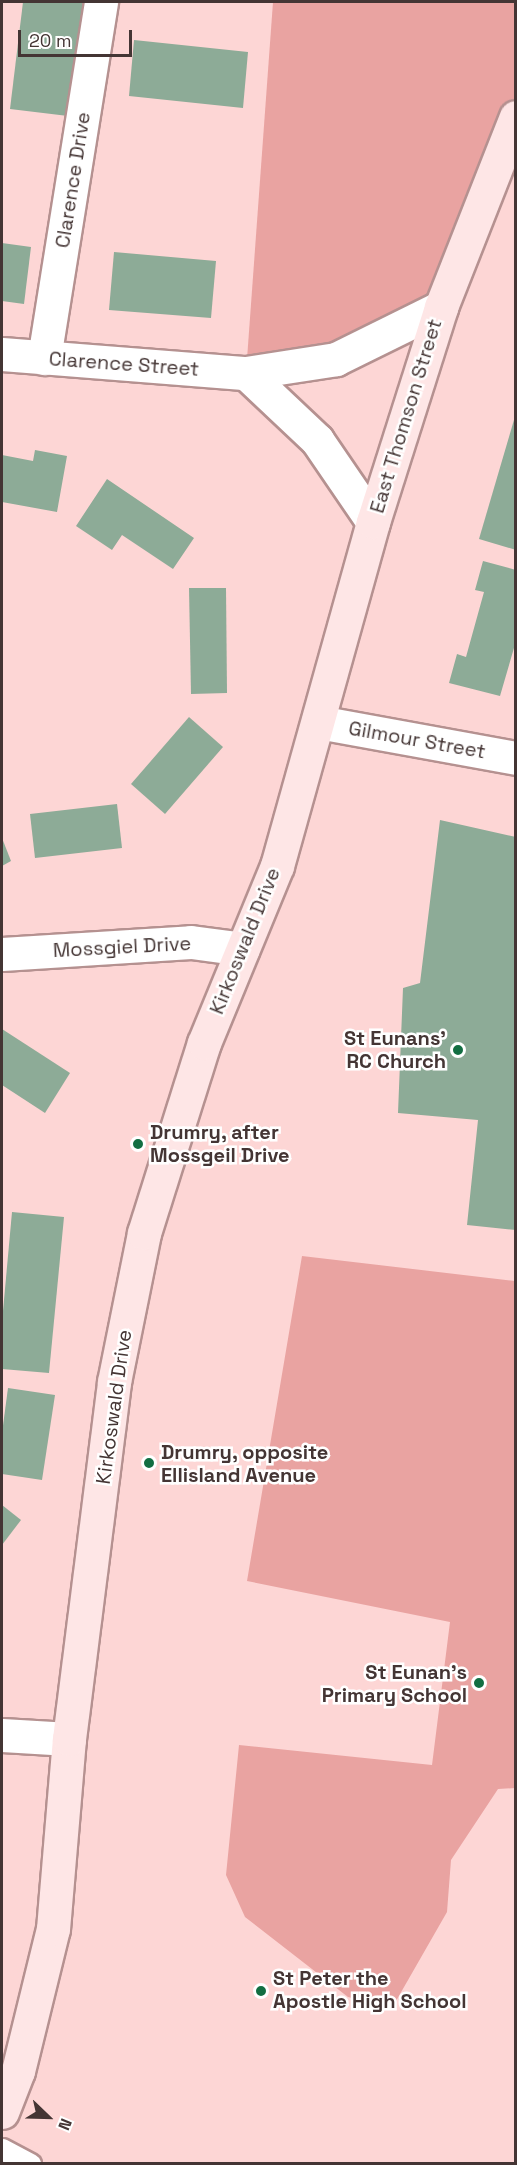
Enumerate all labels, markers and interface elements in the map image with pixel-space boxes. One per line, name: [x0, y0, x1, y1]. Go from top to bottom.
scale bar: [21, 18, 135, 56]
text: 20 m: [29, 29, 72, 52]
street label: Clarence Drive: [50, 110, 96, 250]
street label: East Thomson Street: [365, 316, 447, 516]
street label: Clarence Street: [48, 347, 200, 381]
street label: Gilmour Street: [347, 716, 487, 764]
street label: Kirkoswald Drive: [205, 864, 285, 1018]
street label: Mossgiel Drive: [52, 931, 192, 963]
place label: St Eunans' RC Church: [344, 1026, 446, 1073]
marker: St Eunans' RC Church: [451, 1043, 465, 1057]
place label: Drumry, after Mossgeil Drive: [150, 1120, 290, 1167]
marker: Drumry, after Mossgeil Drive: [131, 1137, 145, 1151]
street label: Kirkoswald Drive: [91, 1328, 137, 1486]
place label: Drumry, opposite Ellisland Avenue: [161, 1440, 329, 1487]
marker: Drumry, opposite Ellisland Avenue: [142, 1456, 156, 1470]
place label: St Eunan's Primary School: [322, 1660, 467, 1707]
marker: St Eunan's Primary School: [472, 1676, 486, 1690]
place label: St Peter the Apostle High School: [273, 1967, 467, 2014]
marker: St Peter the Apostle High School: [254, 1984, 268, 1998]
north arrow: [18, 2087, 78, 2147]
text: N: [53, 2115, 77, 2133]

